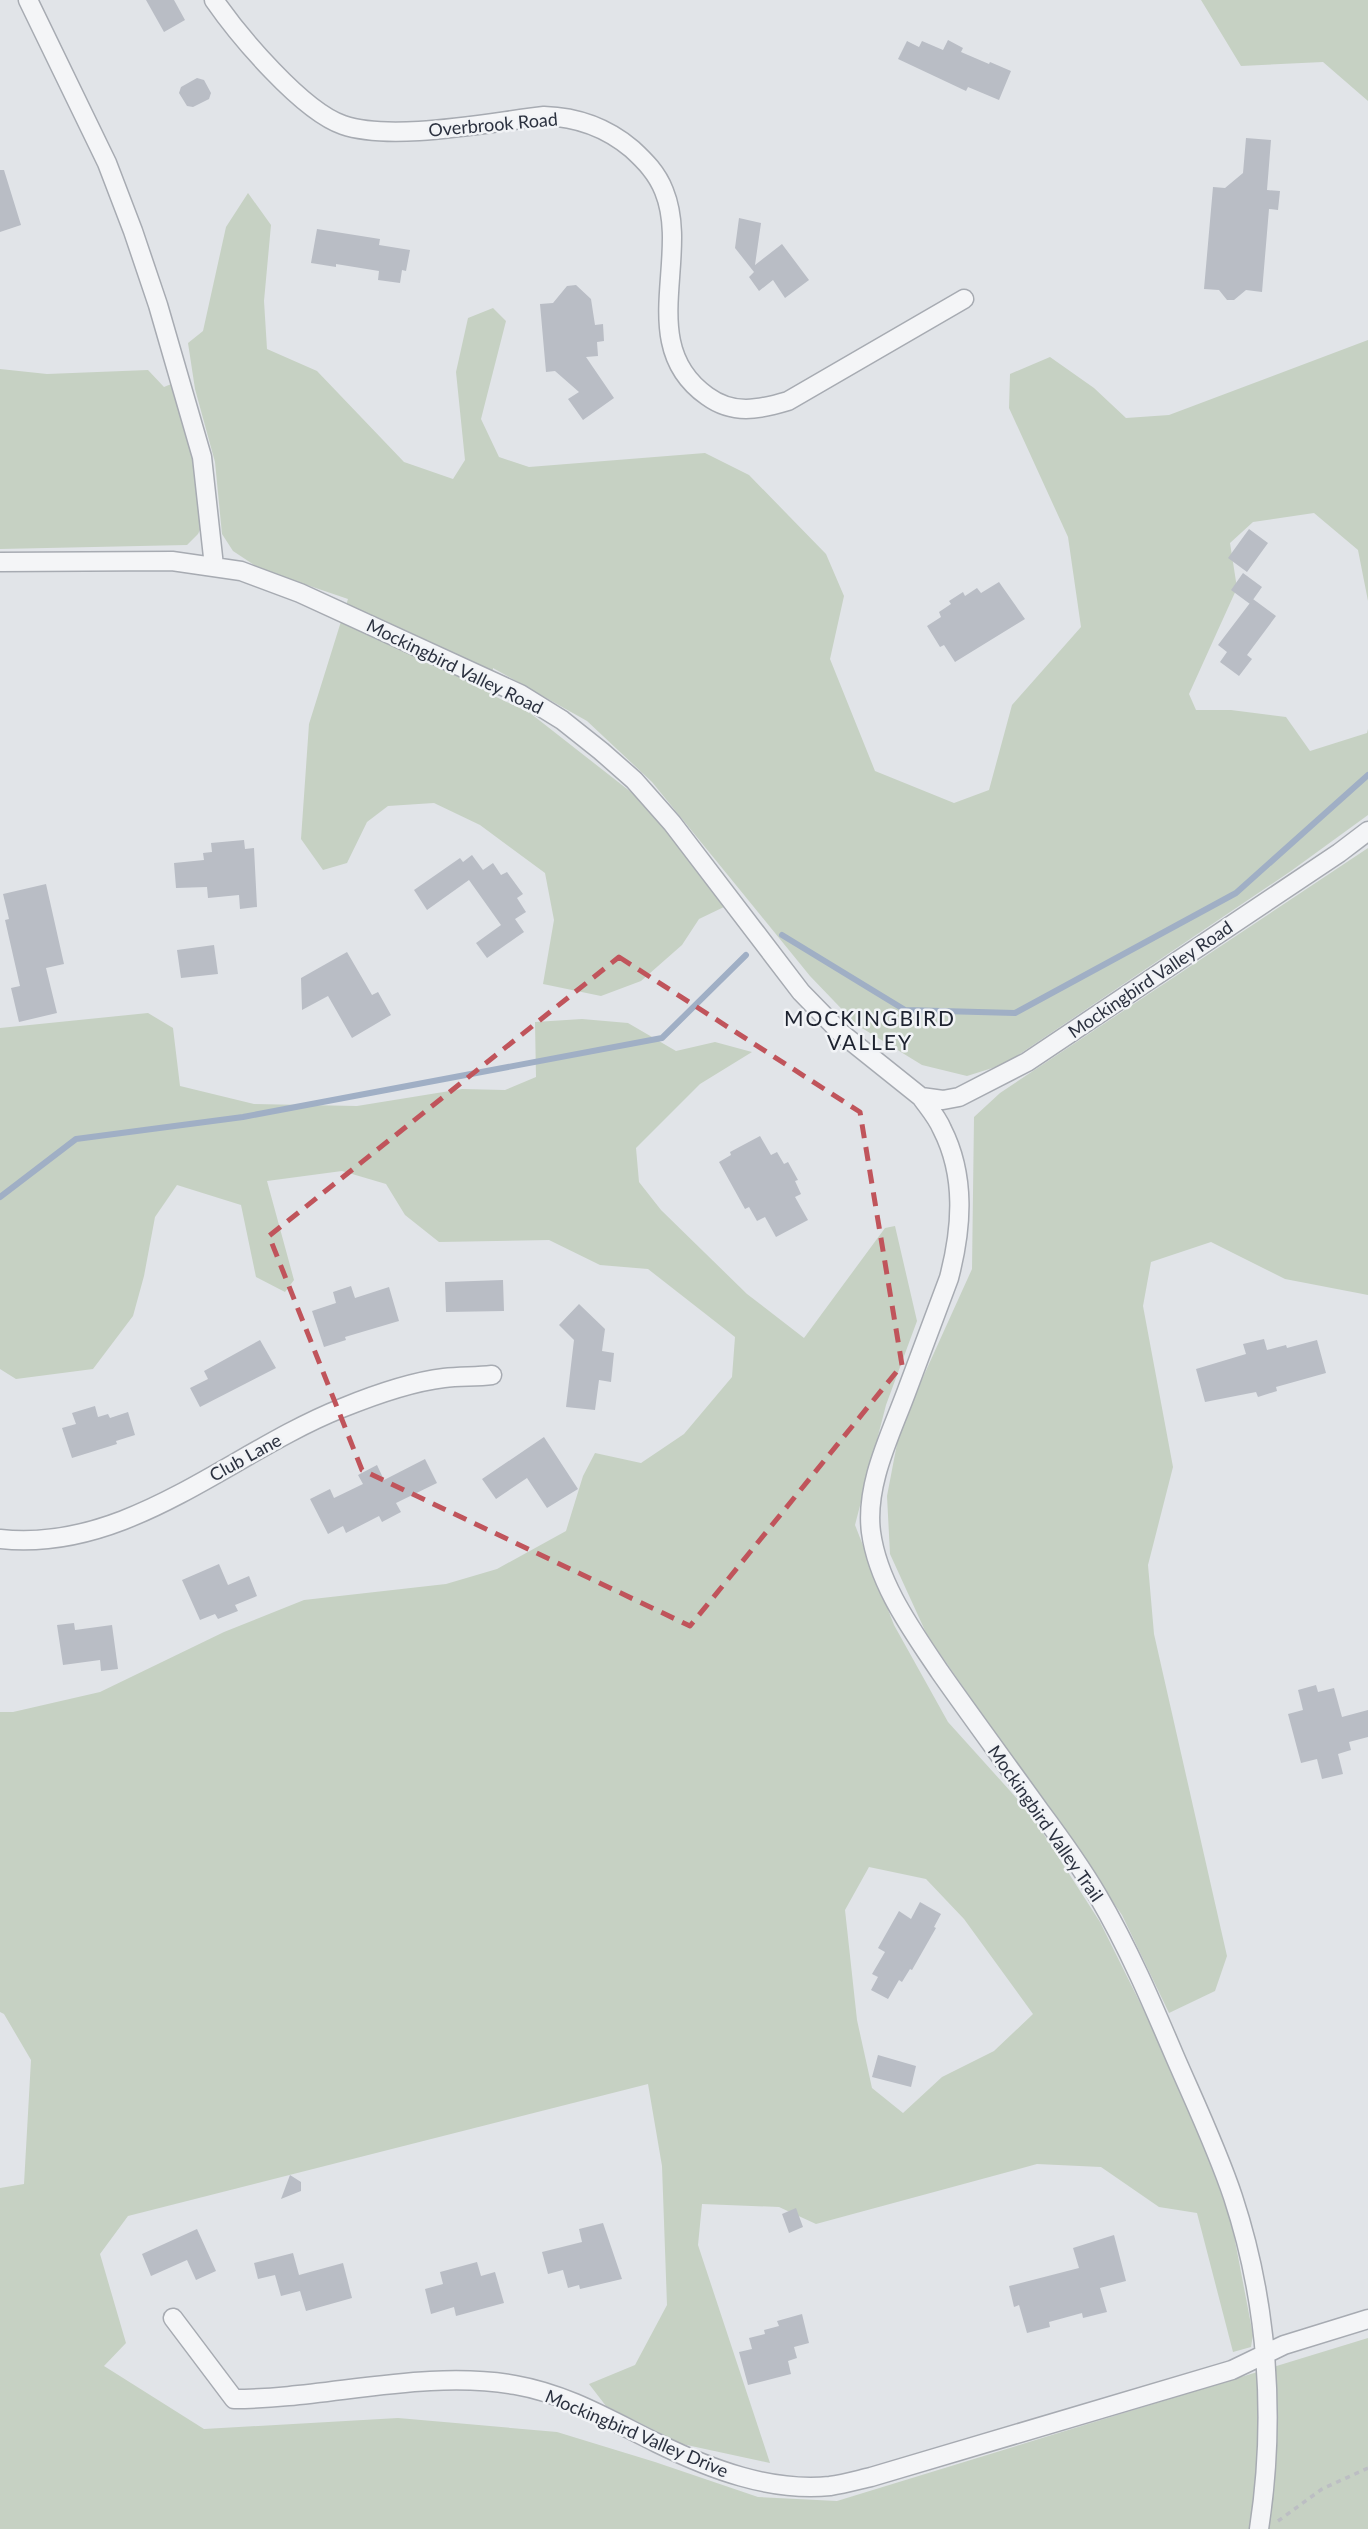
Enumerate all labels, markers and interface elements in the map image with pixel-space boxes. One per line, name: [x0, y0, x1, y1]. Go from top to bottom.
street label: Overbrook Road: [427, 107, 559, 141]
street label: Mockingbird Valley Road: [363, 614, 547, 718]
street label: Mockingbird Valley Road: [1064, 916, 1236, 1042]
district label: MOCKINGBIRD VALLEY: [784, 1005, 956, 1054]
street label: Club Lane: [205, 1428, 285, 1486]
street label: Mockingbird Valley Trail: [984, 1741, 1108, 1905]
street label: Mockingbird Valley Drive: [542, 2384, 732, 2482]

